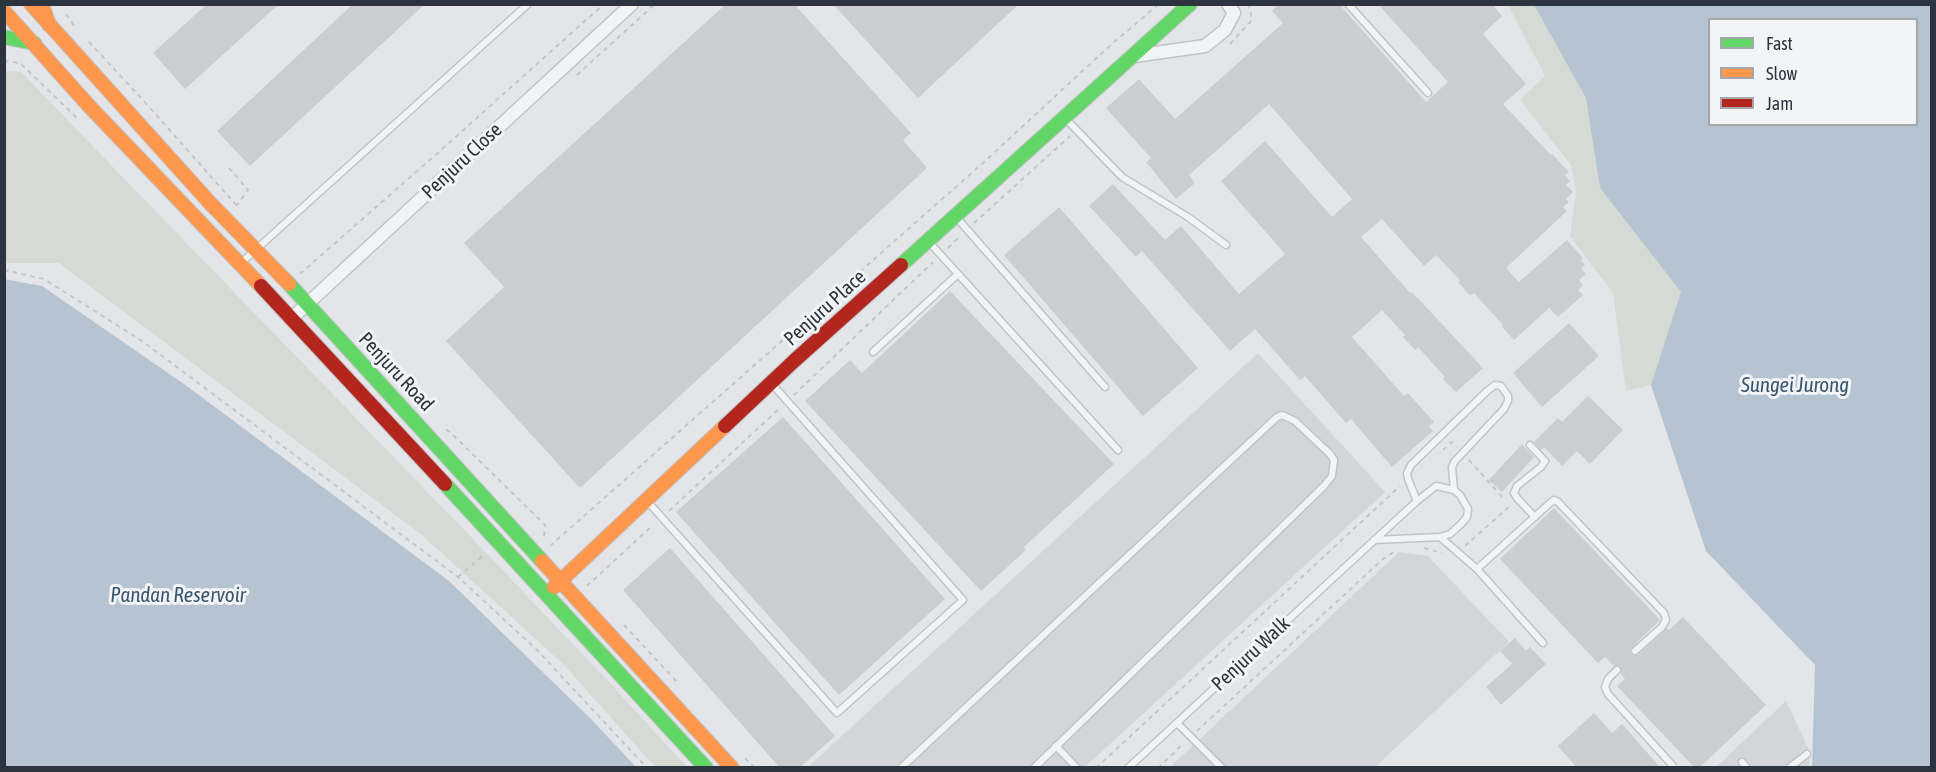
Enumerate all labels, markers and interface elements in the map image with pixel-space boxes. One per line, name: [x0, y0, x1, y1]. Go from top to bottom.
legend: [1708, 18, 1918, 126]
text: Fast: [1766, 33, 1793, 54]
text: Slow: [1766, 63, 1797, 84]
text: Jam: [1766, 93, 1793, 114]
street label: Penjuru Close: [417, 118, 507, 204]
street label: Penjuru Place: [779, 265, 871, 351]
street label: Penjuru Road: [353, 328, 439, 416]
water label: Sungei Jurong: [1741, 372, 1849, 398]
water label: Pandan Reservoir: [110, 582, 246, 608]
street label: Penjuru Walk: [1207, 612, 1295, 696]

